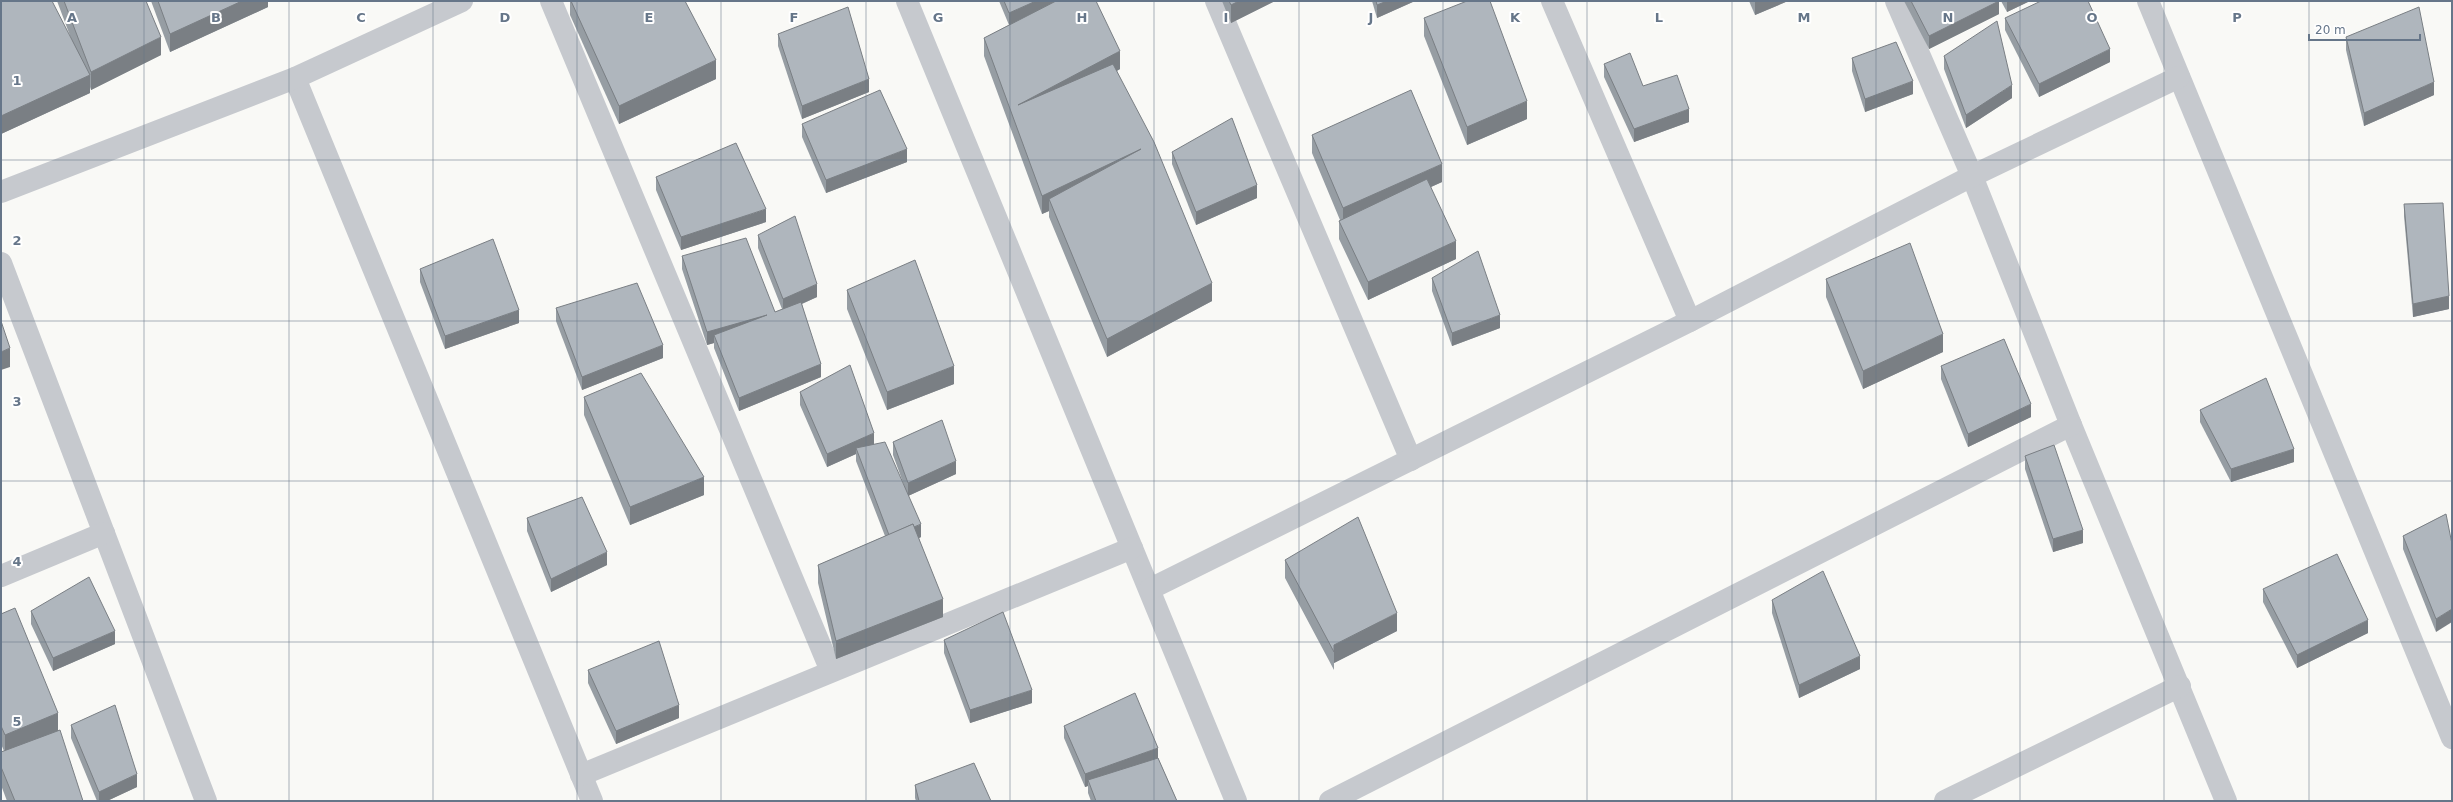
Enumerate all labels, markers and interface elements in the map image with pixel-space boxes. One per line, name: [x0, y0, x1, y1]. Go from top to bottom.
text: A: [67, 10, 77, 25]
text: B: [211, 10, 221, 25]
text: C: [356, 10, 366, 25]
text: D: [500, 10, 511, 25]
text: E: [645, 10, 653, 25]
text: F: [790, 10, 798, 25]
text: G: [933, 10, 943, 25]
text: H: [1077, 10, 1087, 25]
text: I: [1224, 10, 1228, 25]
text: J: [1368, 10, 1373, 25]
text: K: [1510, 10, 1521, 25]
text: L: [1655, 10, 1663, 25]
text: M: [1798, 10, 1810, 25]
text: N: [1943, 10, 1953, 25]
text: O: [2086, 10, 2098, 25]
text: P: [2232, 10, 2242, 25]
scale bar: [2309, 16, 2420, 42]
text: 20 m: [2315, 23, 2346, 37]
text: 1: [12, 73, 22, 88]
text: 2: [12, 233, 22, 248]
text: 3: [12, 394, 22, 409]
text: 4: [12, 554, 22, 569]
text: 5: [12, 714, 22, 729]

